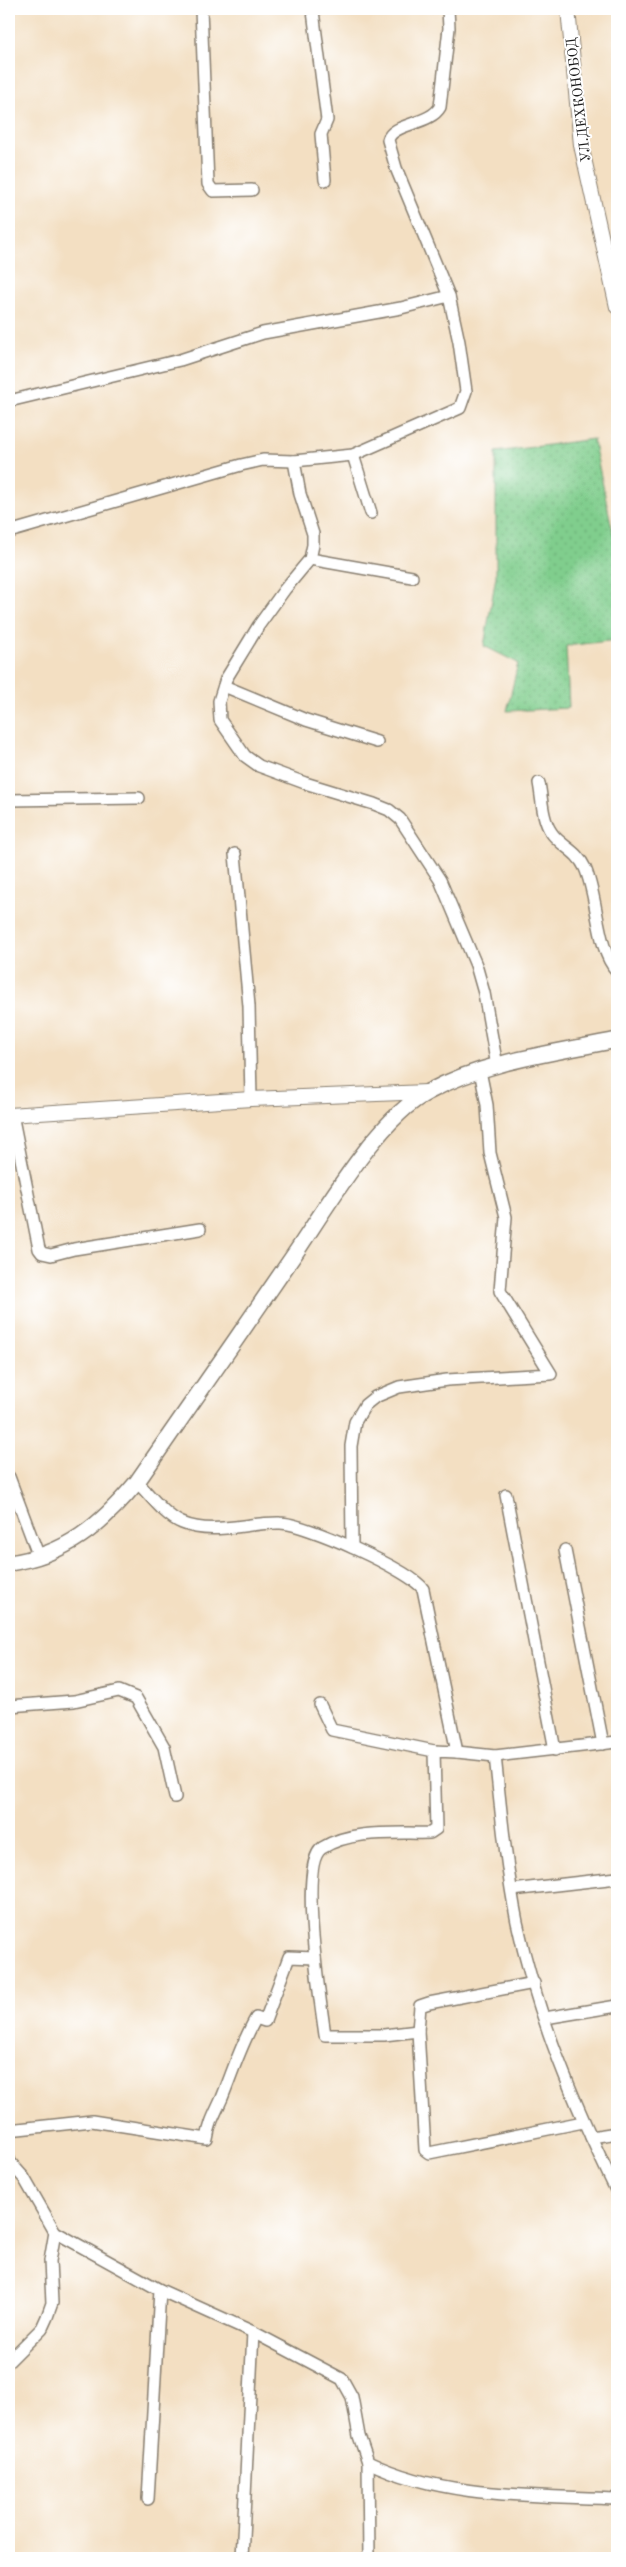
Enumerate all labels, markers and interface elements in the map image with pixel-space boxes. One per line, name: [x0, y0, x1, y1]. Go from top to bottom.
street label: УЛ.ДЕХКОНОБОД: [564, 37, 594, 163]

